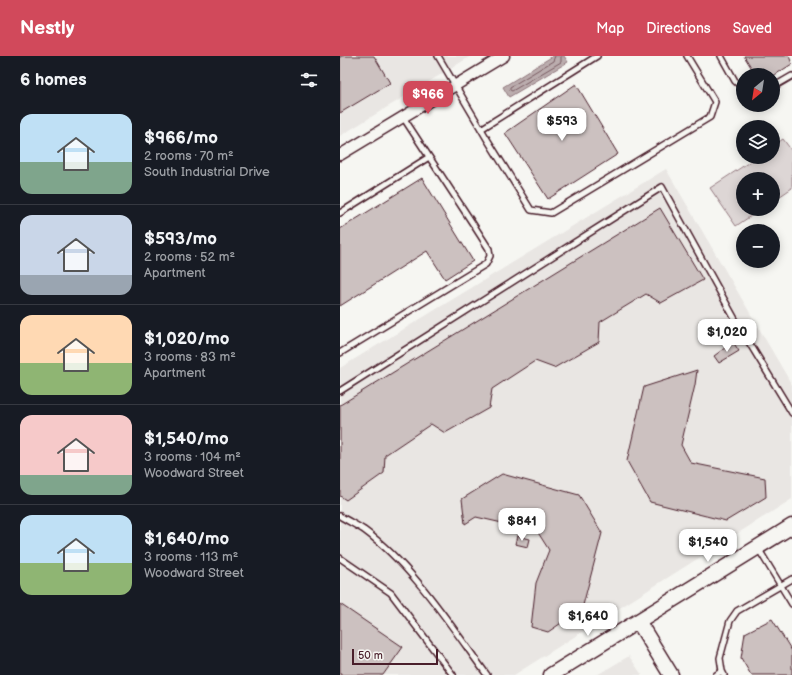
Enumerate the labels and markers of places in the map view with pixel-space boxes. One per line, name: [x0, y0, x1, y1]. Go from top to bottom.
pin: $966: [404, 81, 452, 115]
pin: $593: [538, 108, 586, 142]
pin: $1,020: [694, 319, 760, 353]
pin: $841: [498, 508, 546, 542]
pin: $1,540: [675, 529, 741, 563]
pin: $1,640: [555, 603, 621, 637]

